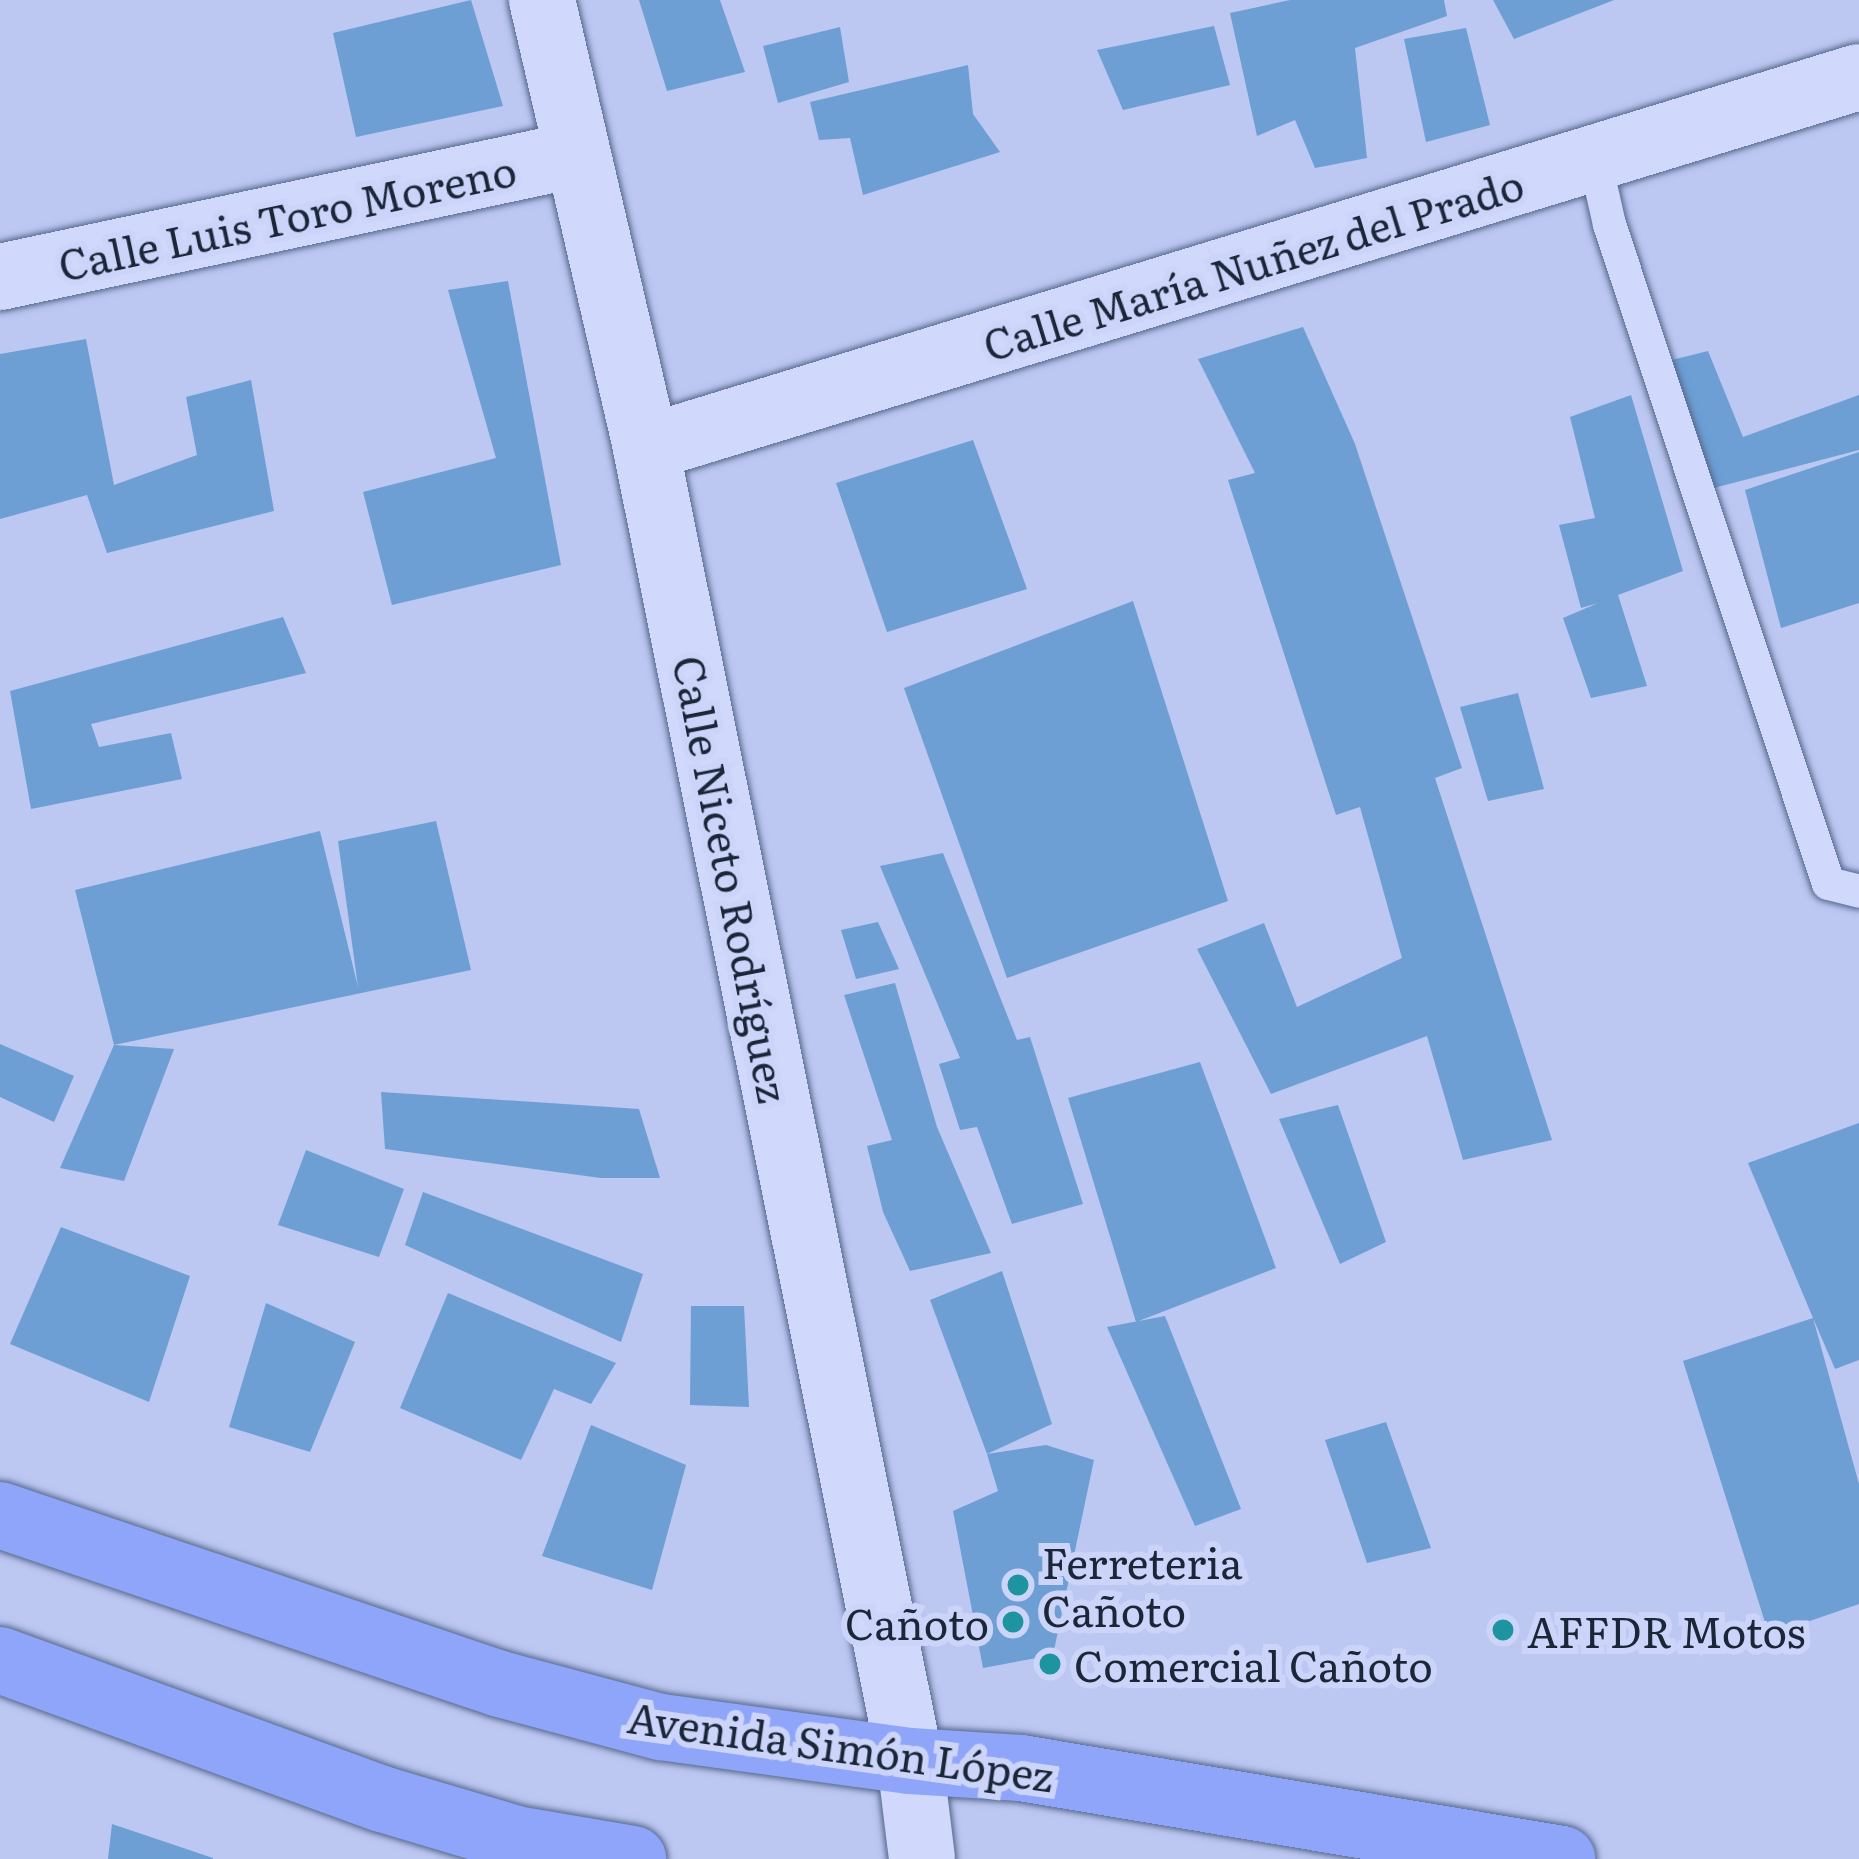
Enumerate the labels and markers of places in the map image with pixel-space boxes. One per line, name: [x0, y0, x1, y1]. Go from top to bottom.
place label: Ferreteria Cañoto: [1042, 1536, 1243, 1634]
marker: Ferreteria Cañoto: [1005, 1572, 1031, 1598]
place label: Cañoto: [845, 1597, 989, 1647]
place label: AFFDR Motos: [1527, 1605, 1806, 1655]
marker: Cañoto: [1000, 1609, 1026, 1635]
marker: AFFDR Motos: [1490, 1617, 1516, 1643]
place label: Comercial Cañoto: [1074, 1639, 1433, 1689]
marker: Comercial Cañoto: [1037, 1651, 1063, 1677]

